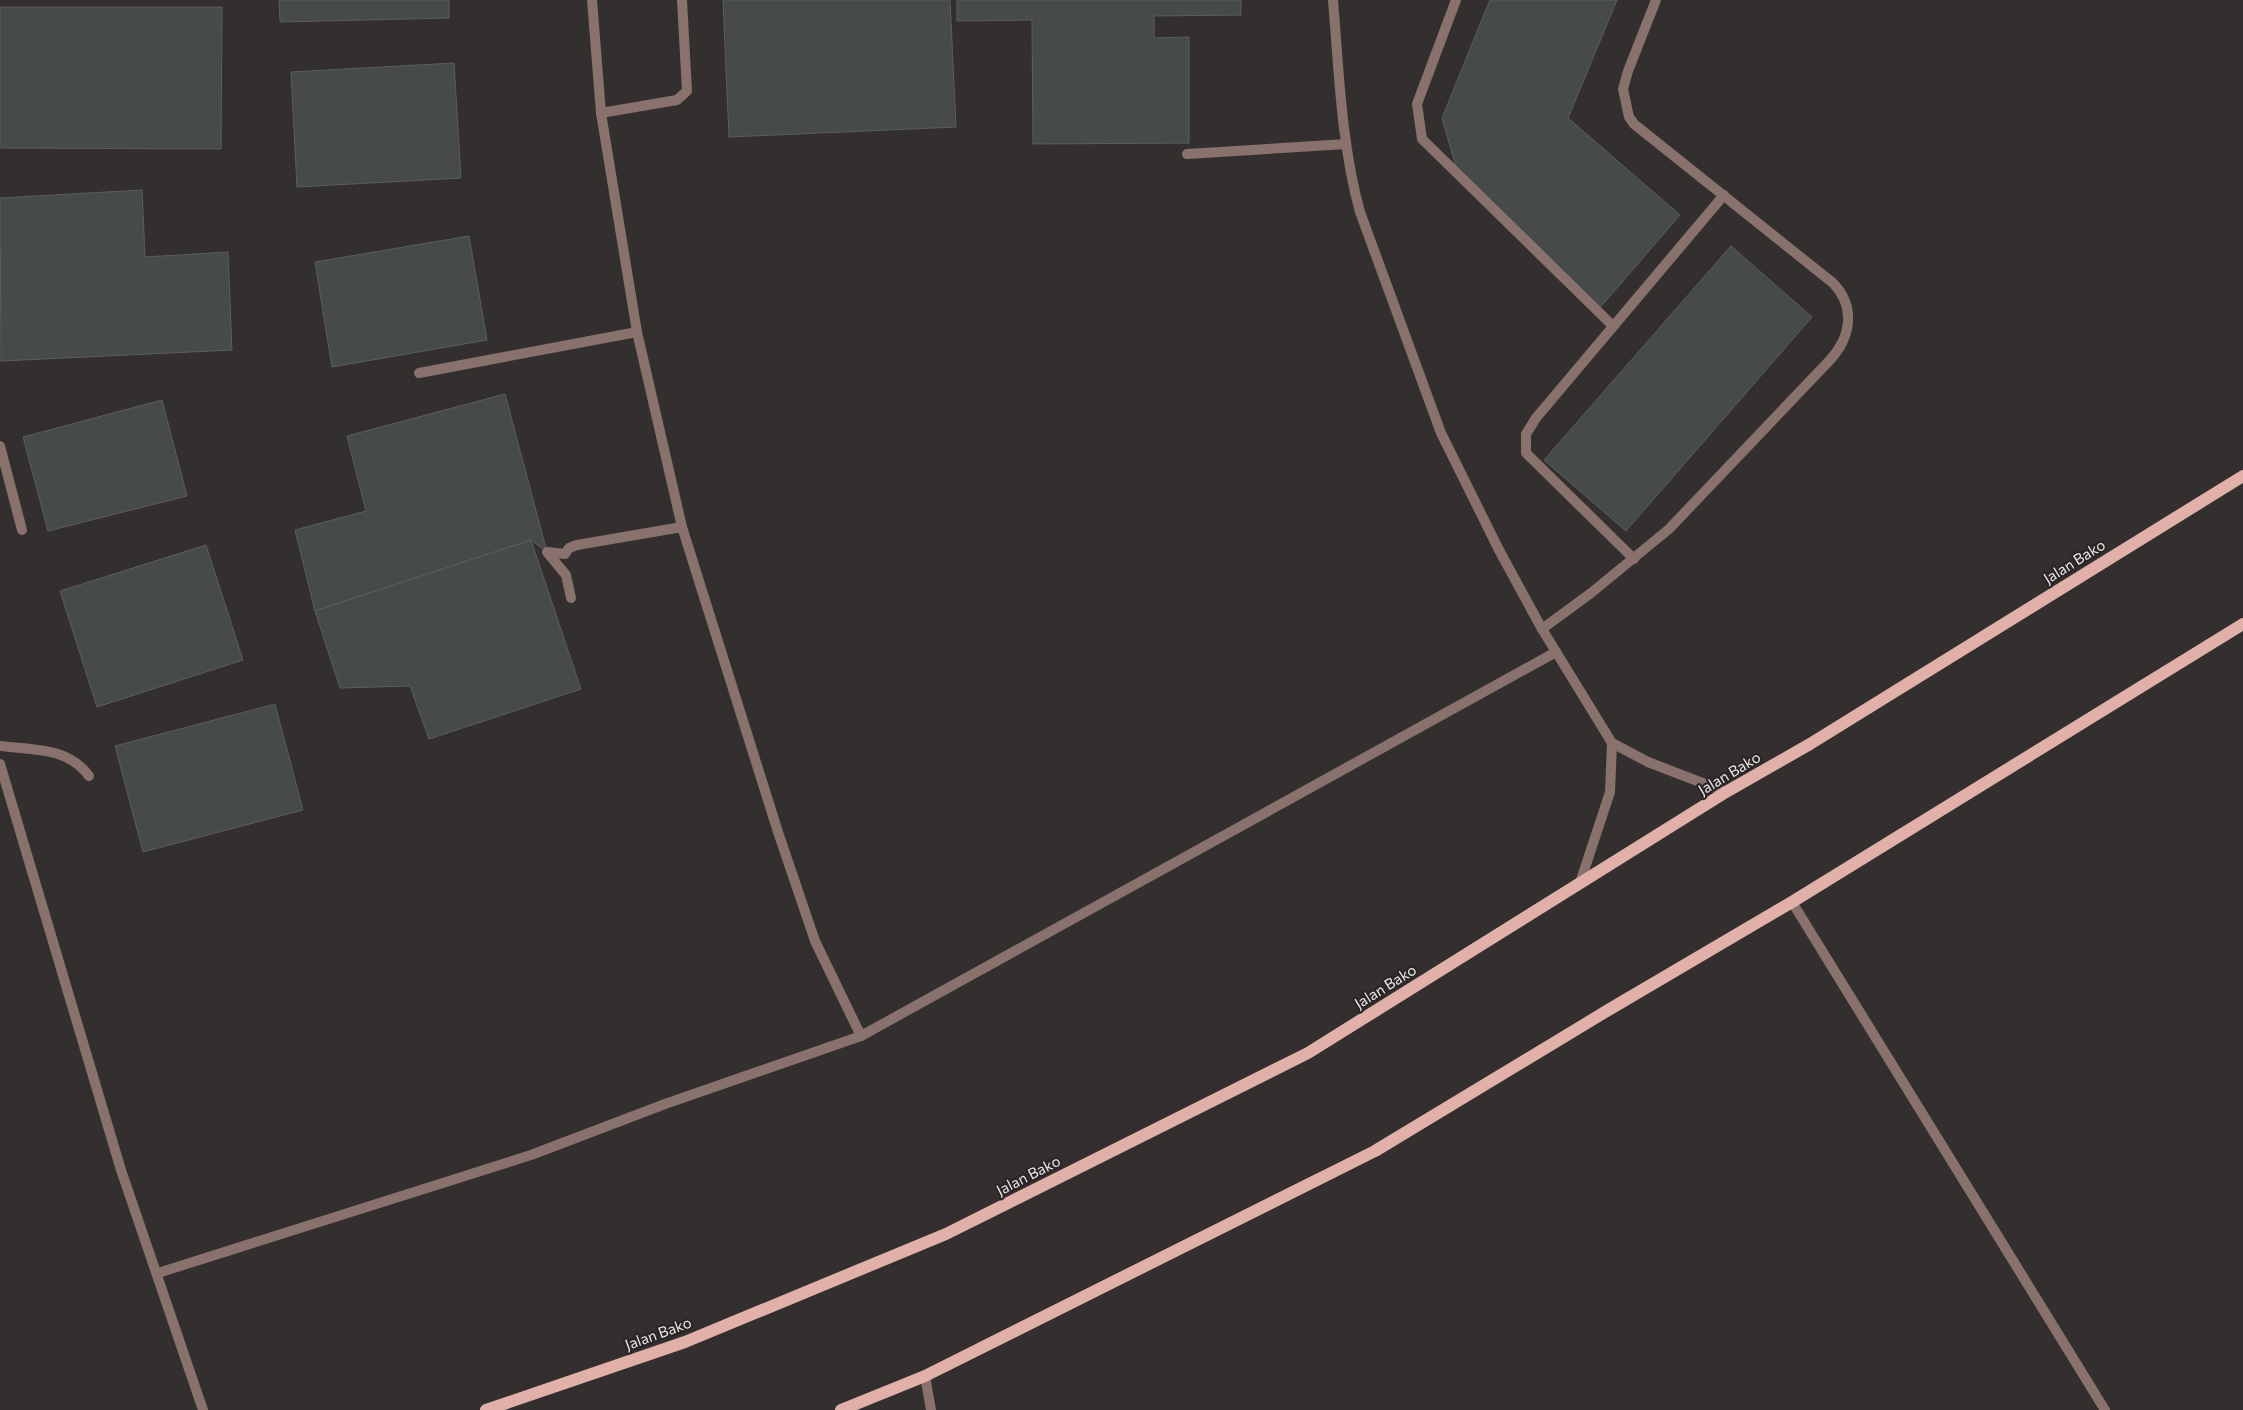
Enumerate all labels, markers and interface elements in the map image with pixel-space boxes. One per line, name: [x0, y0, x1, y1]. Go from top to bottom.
street label: Jalan Bako: [2040, 535, 2108, 587]
street label: Jalan Bako: [1695, 747, 1763, 799]
street label: Jalan Bako: [1351, 960, 1419, 1012]
street label: Jalan Bako: [993, 1151, 1063, 1199]
street label: Jalan Bako: [622, 1313, 694, 1353]

